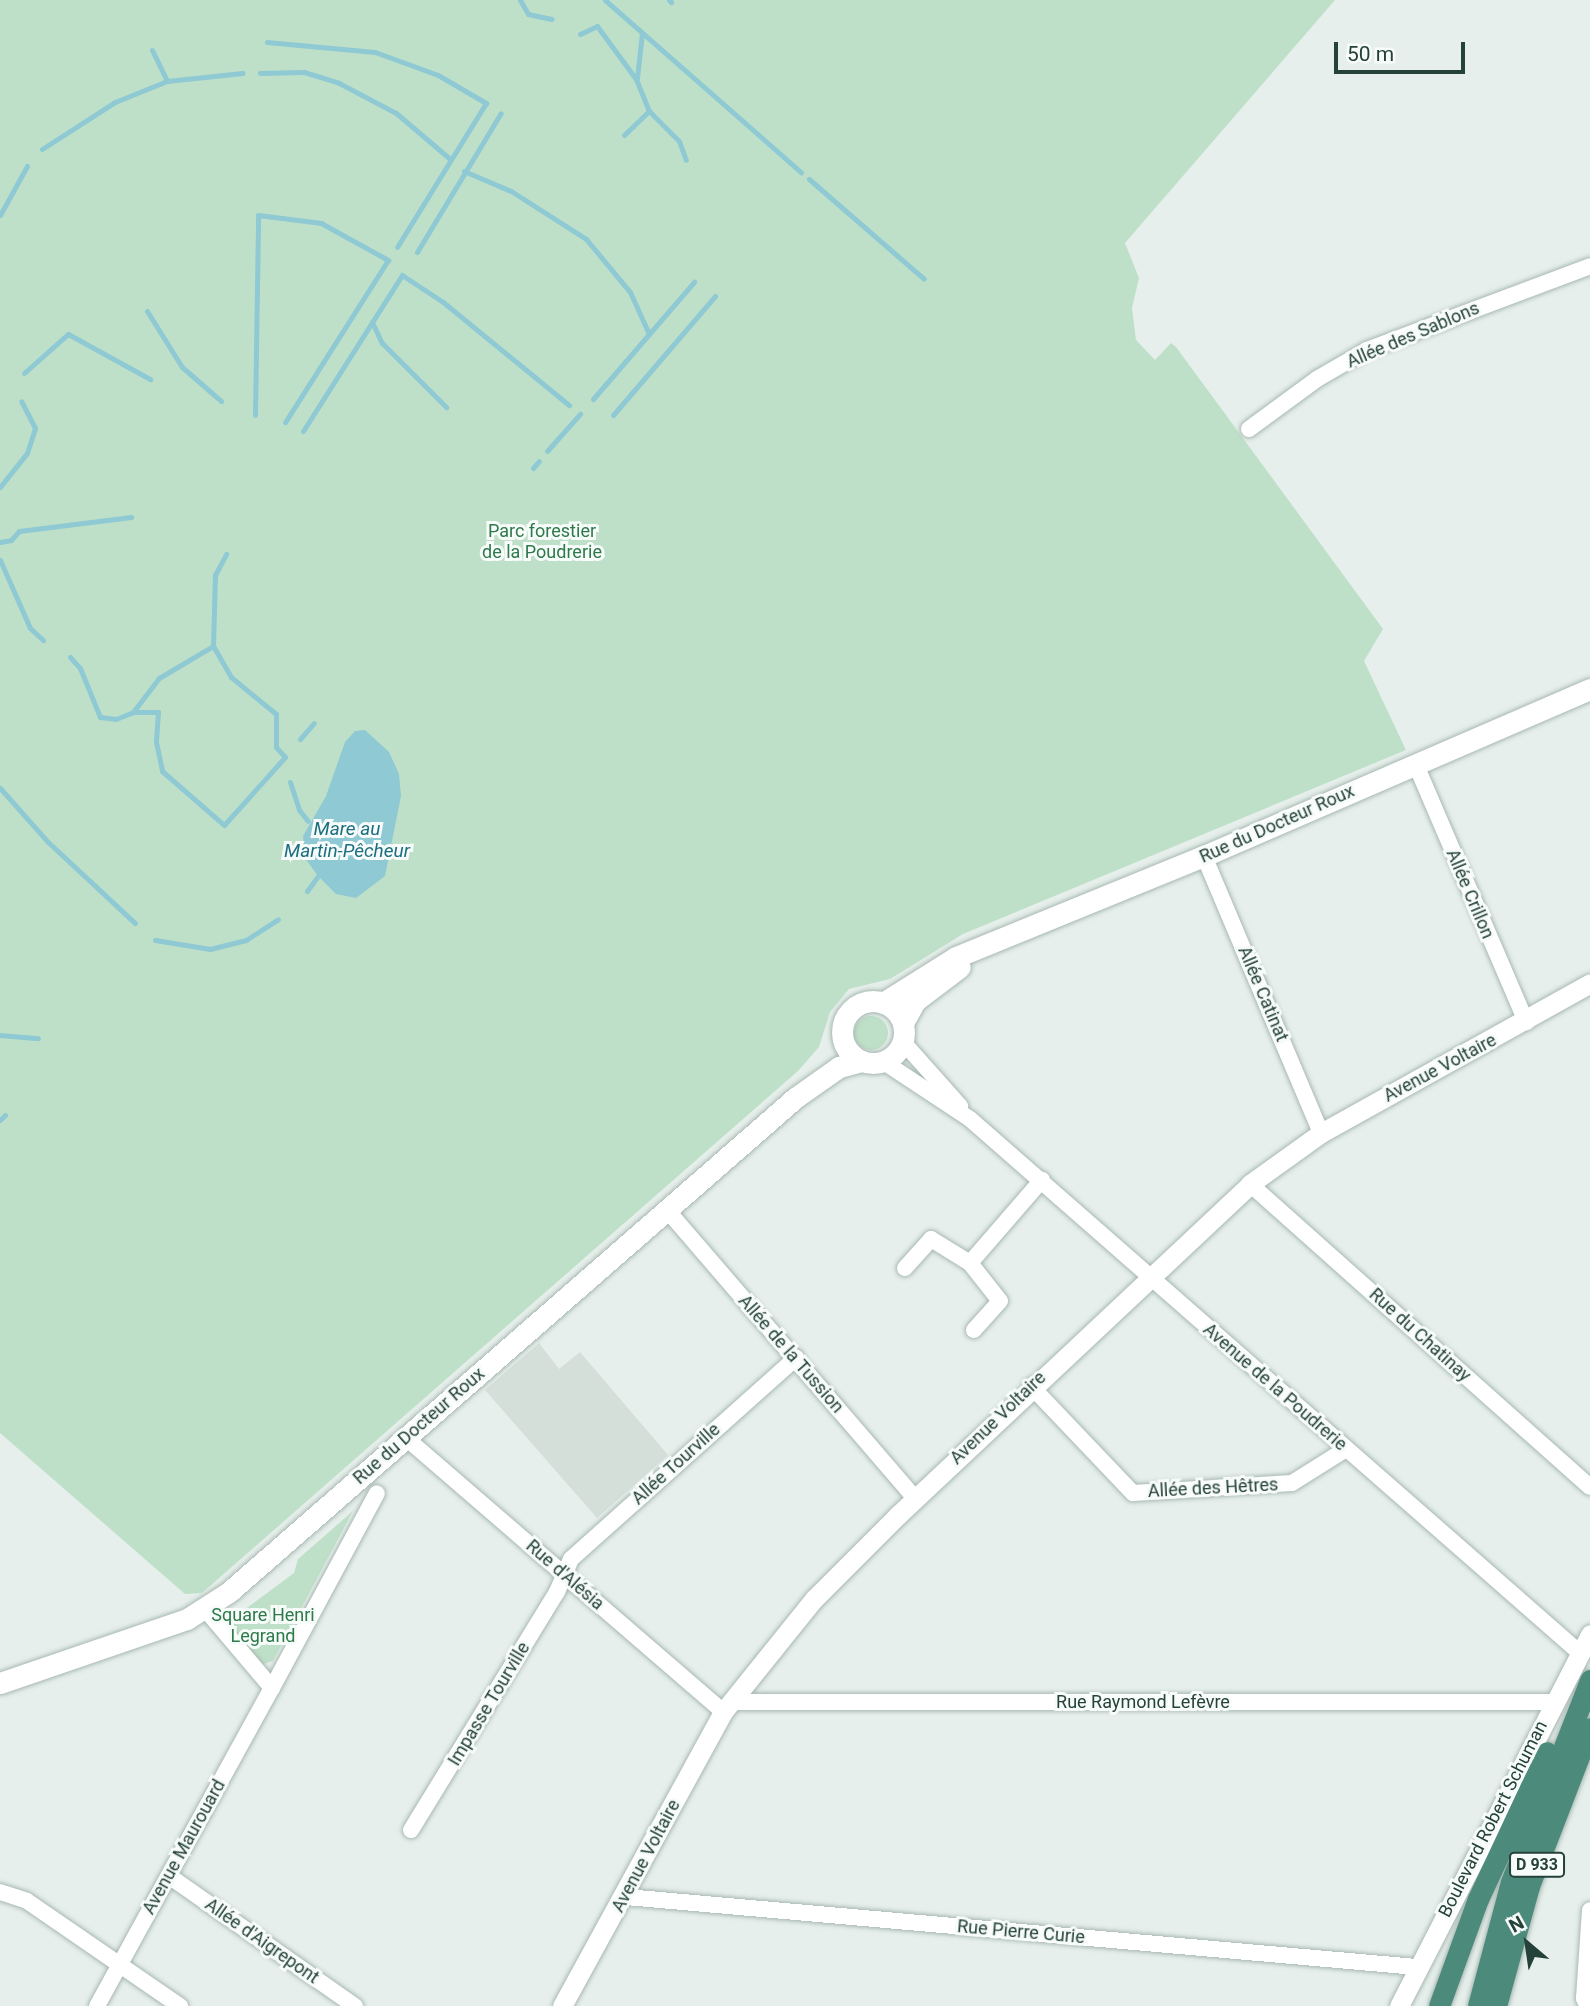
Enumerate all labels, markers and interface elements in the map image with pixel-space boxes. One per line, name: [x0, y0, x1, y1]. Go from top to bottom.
scale bar: [1338, 28, 1469, 72]
text: 50 m: [1347, 42, 1394, 66]
street label: Allée des Sablons: [1343, 297, 1483, 373]
park label: Parc forestier de la Poudrerie: [482, 521, 602, 564]
street label: Rue du Docteur Roux: [1196, 780, 1358, 868]
water label: Mare au Martin-Pêcheur: [284, 818, 410, 862]
street label: Allée Crillon: [1441, 846, 1499, 942]
street label: Allée Catinat: [1233, 943, 1293, 1045]
street label: Avenue Voltaire: [1380, 1029, 1500, 1107]
street label: Rue du Chatinay: [1365, 1284, 1475, 1386]
street label: Allée de la Tussion: [734, 1290, 848, 1418]
street label: Avenue de la Poudrerie: [1199, 1319, 1351, 1455]
street label: Rue du Docteur Roux: [349, 1363, 489, 1489]
street label: Avenue Voltaire: [946, 1367, 1050, 1469]
street label: Allée Tourville: [627, 1419, 725, 1509]
street label: Allée des Hêtres: [1147, 1474, 1279, 1502]
street label: Rue d'Alésia: [522, 1535, 608, 1615]
park label: Square Henri Legrand: [211, 1605, 315, 1648]
street label: Impasse Tourville: [443, 1638, 535, 1770]
street label: Rue Raymond Lefèvre: [1056, 1691, 1230, 1713]
street label: Boulevard Robert Schuman: [1434, 1717, 1552, 1921]
street label: Avenue Maurouard: [138, 1776, 230, 1918]
street label: Avenue Voltaire: [607, 1796, 685, 1916]
road number: D 933: [1509, 1853, 1565, 1878]
street label: Allée d'Aigrepont: [201, 1894, 323, 1988]
north arrow: [1492, 1908, 1562, 1978]
text: N: [1505, 1911, 1528, 1938]
street label: Rue Pierre Curie: [956, 1916, 1086, 1948]

